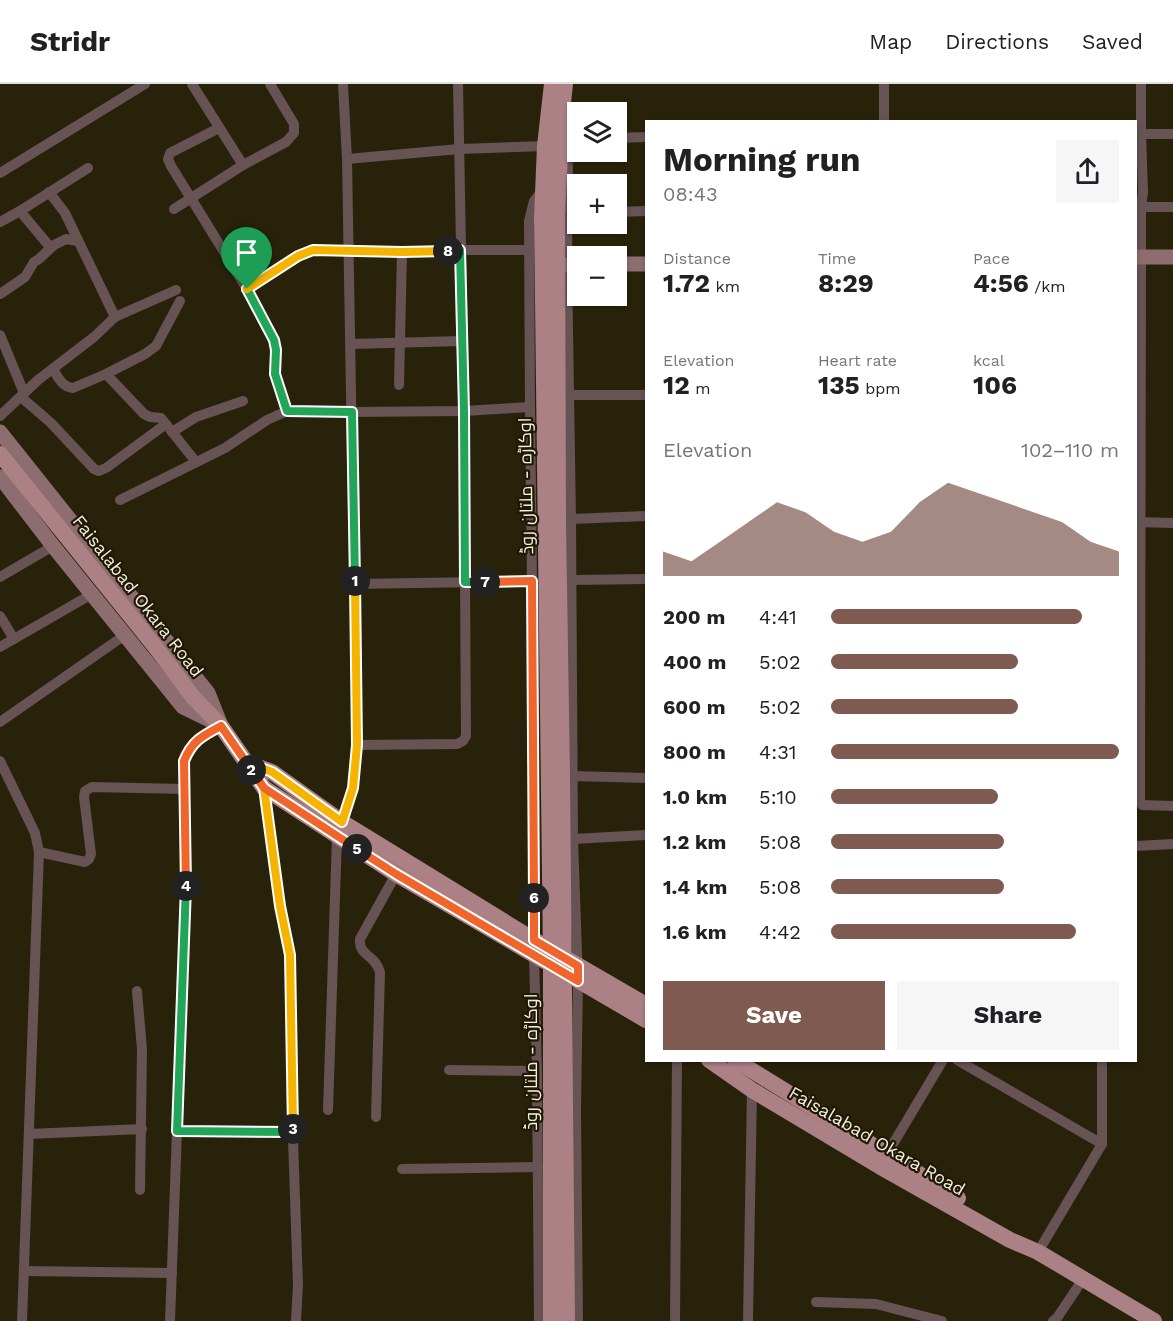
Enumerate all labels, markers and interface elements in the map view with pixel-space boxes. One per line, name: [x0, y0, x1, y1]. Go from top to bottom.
text: Stridr: [30, 25, 110, 58]
text: Map: [869, 29, 912, 54]
text: Directions: [945, 29, 1049, 54]
text: Saved: [1082, 29, 1143, 54]
map controls: [567, 102, 627, 306]
button: layers: [567, 102, 627, 162]
text: Morning run: [663, 140, 860, 179]
button: share: [1056, 140, 1119, 203]
button: +: [567, 174, 627, 234]
text: 08:43: [663, 182, 718, 206]
pin: [221, 227, 272, 289]
icon: arrive: [230, 236, 263, 269]
pin: 8: [433, 236, 463, 266]
text: 8: [443, 241, 453, 260]
button: −: [567, 246, 627, 306]
text: Distance: [663, 249, 731, 268]
text: Time: [818, 249, 856, 268]
text: Pace: [973, 249, 1010, 268]
text: 1.72: [663, 268, 710, 298]
text: 8:29: [818, 268, 874, 298]
text: 4:56: [973, 268, 1029, 298]
text: km: [710, 277, 740, 296]
text: /km: [1029, 277, 1066, 296]
text: Elevation: [663, 351, 734, 370]
text: Heart rate: [818, 351, 897, 370]
text: kcal: [973, 351, 1005, 370]
text: 12: [663, 370, 690, 400]
text: 135: [818, 370, 860, 400]
text: 106: [973, 370, 1017, 400]
text: m: [690, 379, 710, 398]
text: bpm: [860, 379, 901, 398]
street label: اوکاڑہ - ملتان روڈ: [514, 417, 538, 555]
text: Elevation: [663, 438, 752, 462]
text: 102–110 m: [1021, 438, 1119, 462]
street label: Faisalabad Okara Road: [69, 510, 208, 681]
pin: 1: [340, 566, 370, 596]
pin: 7: [470, 567, 500, 597]
text: 1: [352, 571, 358, 590]
text: 7: [480, 572, 490, 591]
text: 200 m: [663, 605, 725, 629]
text: 4:41: [759, 605, 797, 629]
text: 400 m: [663, 650, 726, 674]
text: 5:02: [759, 650, 801, 674]
text: 600 m: [663, 695, 726, 719]
text: 5:02: [759, 695, 801, 719]
text: 800 m: [663, 740, 726, 764]
text: 4:31: [759, 740, 797, 764]
pin: 2: [236, 755, 266, 785]
text: 2: [246, 760, 256, 779]
text: 1.0 km: [663, 785, 727, 809]
text: 5:10: [759, 785, 797, 809]
text: 1.2 km: [663, 830, 726, 854]
text: 5:08: [759, 830, 801, 854]
pin: 5: [342, 834, 372, 864]
text: 5: [352, 839, 362, 858]
pin: 4: [171, 871, 201, 901]
text: 1.4 km: [663, 875, 727, 899]
text: 5:08: [759, 875, 801, 899]
text: 4: [181, 876, 191, 895]
pin: 6: [519, 883, 549, 913]
text: 6: [529, 888, 539, 907]
text: 1.6 km: [663, 920, 727, 944]
text: 4:42: [759, 920, 801, 944]
button: Save: [663, 981, 885, 1050]
button: Share: [897, 981, 1119, 1050]
street label: اوکاڑہ - ملتان روڈ: [520, 994, 542, 1130]
street label: Faisalabad Okara Road: [785, 1082, 969, 1200]
pin: 3: [278, 1114, 308, 1144]
text: 3: [288, 1119, 298, 1138]

